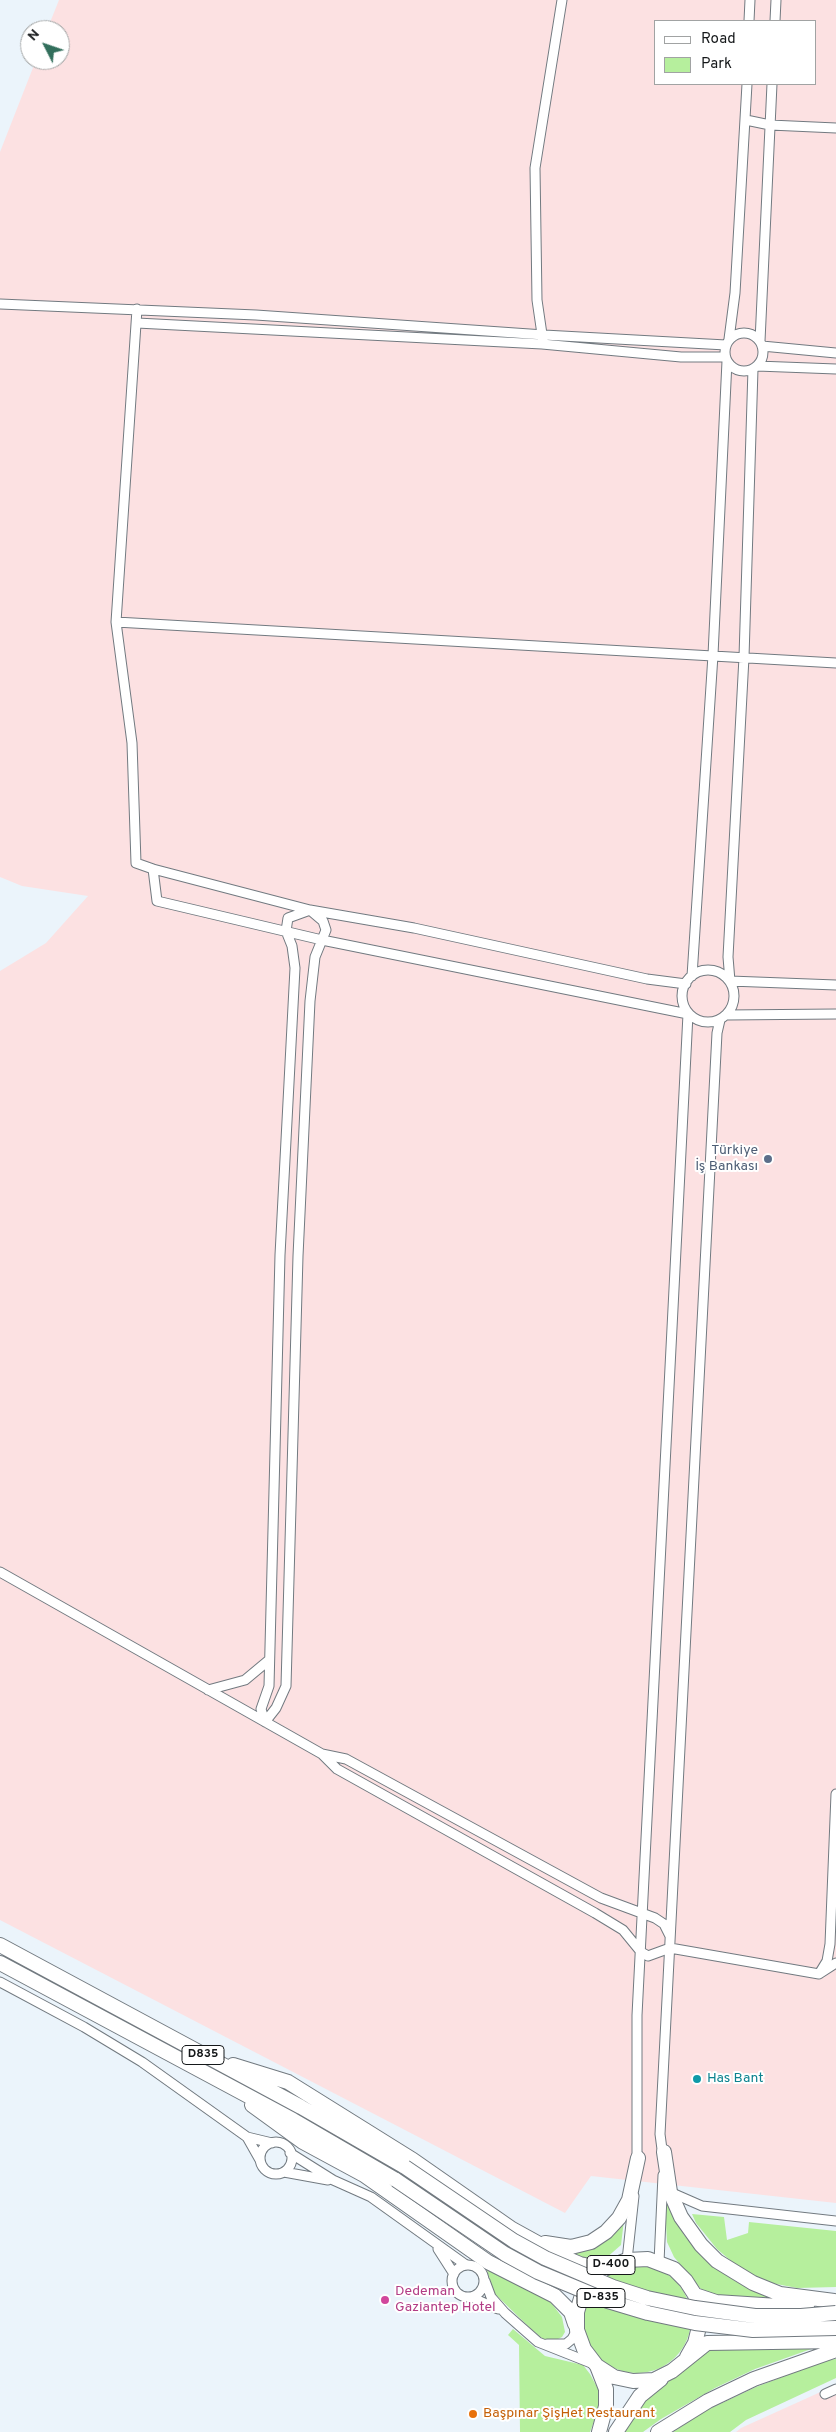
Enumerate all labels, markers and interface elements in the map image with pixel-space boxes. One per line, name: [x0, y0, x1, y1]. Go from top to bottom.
north arrow: [20, 20, 70, 70]
legend: [654, 20, 816, 85]
text: N: [24, 26, 44, 45]
text: Road: [701, 30, 736, 49]
text: Park: [701, 55, 732, 74]
place label: Türkiye İş Bankası: [695, 1143, 758, 1176]
marker: Türkiye İş Bankası: [762, 1153, 774, 1165]
road number: D835: [182, 2046, 224, 2064]
place label: Has Bant: [707, 2071, 763, 2087]
marker: Has Bant: [691, 2073, 703, 2085]
road number: D-400: [587, 2256, 635, 2274]
place label: Dedeman Gaziantep Hotel: [395, 2284, 496, 2316]
road number: D-835: [577, 2288, 625, 2308]
marker: Dedeman Gaziantep Hotel: [379, 2294, 391, 2306]
place label: Başpınar ŞişHet Restaurant: [483, 2406, 655, 2422]
marker: Başpınar ŞişHet Restaurant: [467, 2408, 479, 2420]

